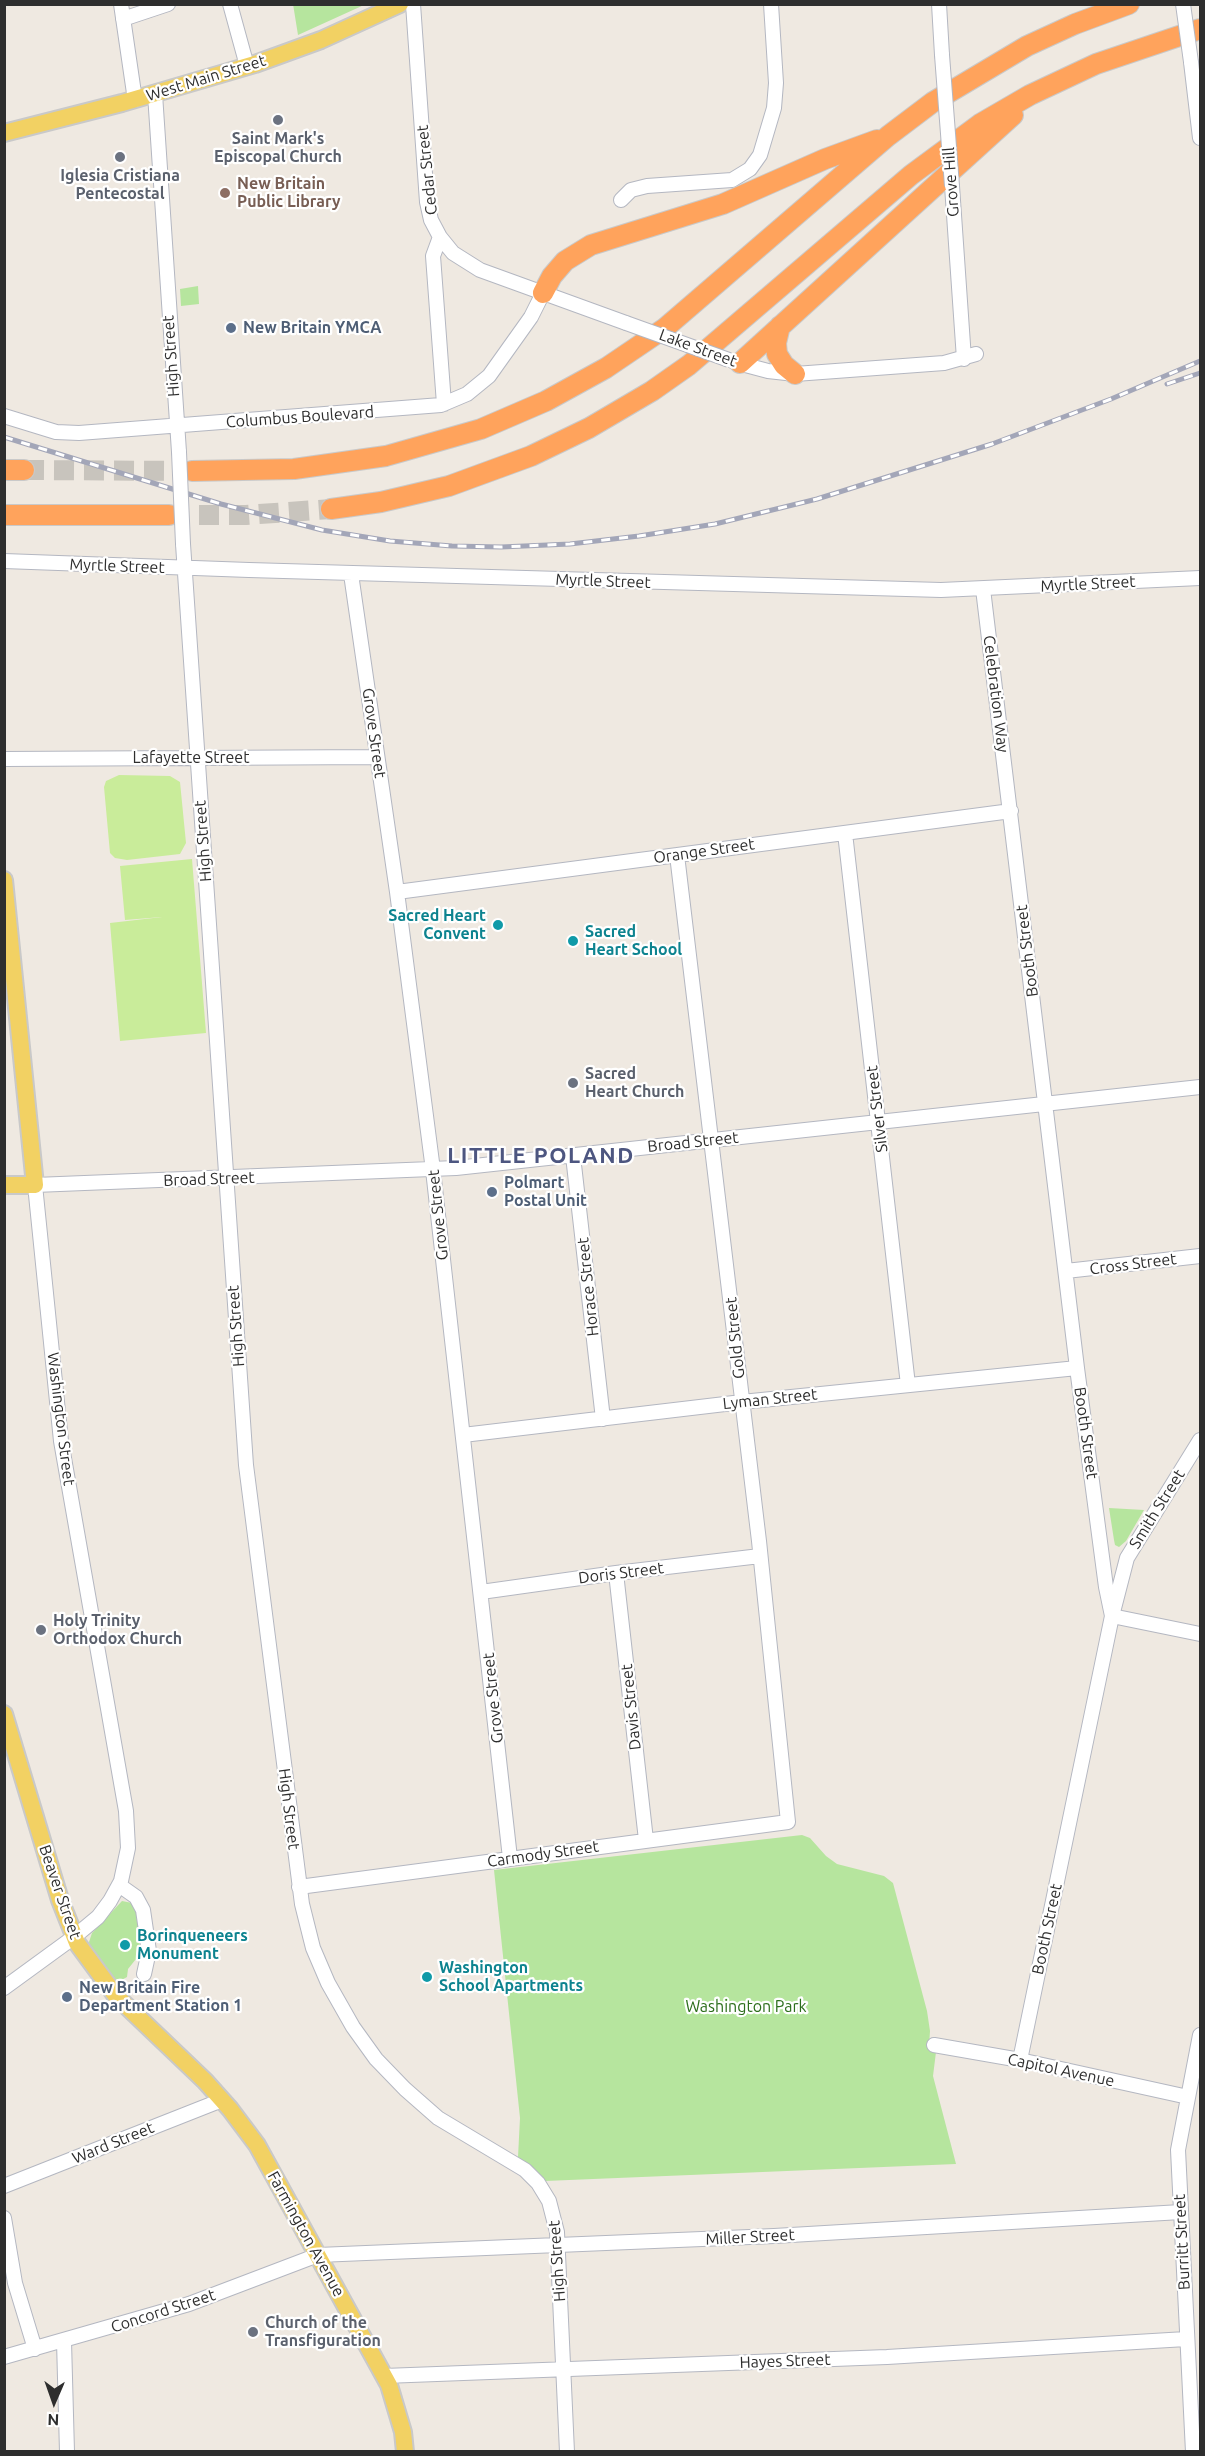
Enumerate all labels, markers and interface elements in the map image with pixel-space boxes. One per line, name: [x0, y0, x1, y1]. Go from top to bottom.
street label: West Main Street: [144, 51, 268, 105]
marker: Saint Mark's Episcopal Church: [271, 113, 285, 127]
street label: Cedar Street: [413, 124, 441, 216]
place label: Saint Mark's Episcopal Church: [214, 129, 342, 167]
street label: Grove Hill: [939, 147, 963, 217]
marker: Iglesia Cristiana Pentecostal: [113, 150, 127, 164]
place label: Iglesia Cristiana Pentecostal: [60, 166, 180, 204]
place label: New Britain Public Library: [237, 174, 341, 212]
marker: New Britain Public Library: [218, 186, 232, 200]
street label: High Street: [159, 315, 183, 397]
place label: New Britain YMCA: [243, 318, 381, 338]
marker: New Britain YMCA: [224, 321, 238, 335]
street label: Lake Street: [656, 325, 740, 371]
street label: Columbus Boulevard: [225, 402, 375, 432]
street label: Myrtle Street: [69, 555, 165, 577]
street label: Myrtle Street: [555, 570, 651, 592]
street label: Myrtle Street: [1040, 572, 1136, 596]
street label: Celebration Way: [979, 634, 1013, 754]
street label: Grove Street: [358, 687, 390, 779]
street label: Lafayette Street: [133, 748, 249, 768]
street label: High Street: [191, 800, 215, 882]
street label: Orange Street: [652, 834, 756, 868]
street label: Booth Street: [1012, 904, 1042, 998]
place label: Sacred Heart Convent: [388, 906, 486, 944]
marker: Sacred Heart Convent: [491, 918, 505, 932]
place label: Sacred Heart School: [585, 922, 682, 960]
marker: Sacred Heart School: [566, 934, 580, 948]
place label: Sacred Heart Church: [585, 1064, 684, 1102]
street label: Silver Street: [862, 1064, 892, 1154]
marker: Sacred Heart Church: [566, 1076, 580, 1090]
street label: Broad Street: [647, 1128, 739, 1156]
district label: LITTLE POLAND: [447, 1143, 635, 1169]
street label: Broad Street: [163, 1168, 255, 1190]
street label: Grove Street: [424, 1169, 452, 1261]
place label: Polmart Postal Unit: [504, 1173, 587, 1211]
marker: Polmart Postal Unit: [485, 1185, 499, 1199]
street label: Horace Street: [573, 1237, 603, 1337]
street label: Cross Street: [1088, 1249, 1178, 1279]
street label: High Street: [224, 1285, 248, 1367]
street label: Gold Street: [721, 1296, 749, 1380]
street label: Washington Street: [43, 1351, 79, 1487]
street label: Lyman Street: [722, 1384, 818, 1414]
street label: Booth Street: [1070, 1386, 1102, 1480]
street label: Smith Street: [1125, 1466, 1189, 1552]
street label: Doris Street: [577, 1558, 665, 1588]
place label: Holy Trinity Orthodox Church: [53, 1611, 182, 1649]
marker: Holy Trinity Orthodox Church: [34, 1623, 48, 1637]
street label: Grove Street: [479, 1652, 507, 1744]
street label: Davis Street: [617, 1663, 645, 1751]
street label: High Street: [274, 1767, 304, 1851]
street label: Carmody Street: [486, 1837, 600, 1871]
street label: Beaver Street: [35, 1842, 85, 1942]
street label: Booth Street: [1028, 1882, 1066, 1976]
place label: Borinqueneers Monument: [137, 1926, 248, 1964]
marker: Borinqueneers Monument: [118, 1938, 132, 1952]
place label: Washington School Apartments: [439, 1958, 583, 1996]
marker: Washington School Apartments: [420, 1970, 434, 1984]
place label: New Britain Fire Department Station 1: [79, 1978, 242, 2016]
marker: New Britain Fire Department Station 1: [60, 1990, 74, 2004]
park label: Washington Park: [685, 1997, 807, 2017]
street label: Capitol Avenue: [1006, 2049, 1116, 2091]
street label: Ward Street: [69, 2118, 157, 2168]
street label: Farmington Avenue: [264, 2168, 348, 2300]
street label: Burritt Street: [1170, 2193, 1194, 2291]
street label: High Street: [545, 2220, 569, 2302]
street label: Miller Street: [705, 2225, 795, 2249]
street label: Concord Street: [108, 2285, 218, 2337]
place label: Church of the Transfiguration: [265, 2313, 381, 2351]
marker: Church of the Transfiguration: [246, 2325, 260, 2339]
street label: Hayes Street: [739, 2350, 831, 2372]
north arrow: [24, 2372, 84, 2432]
text: N: [47, 2411, 60, 2429]

